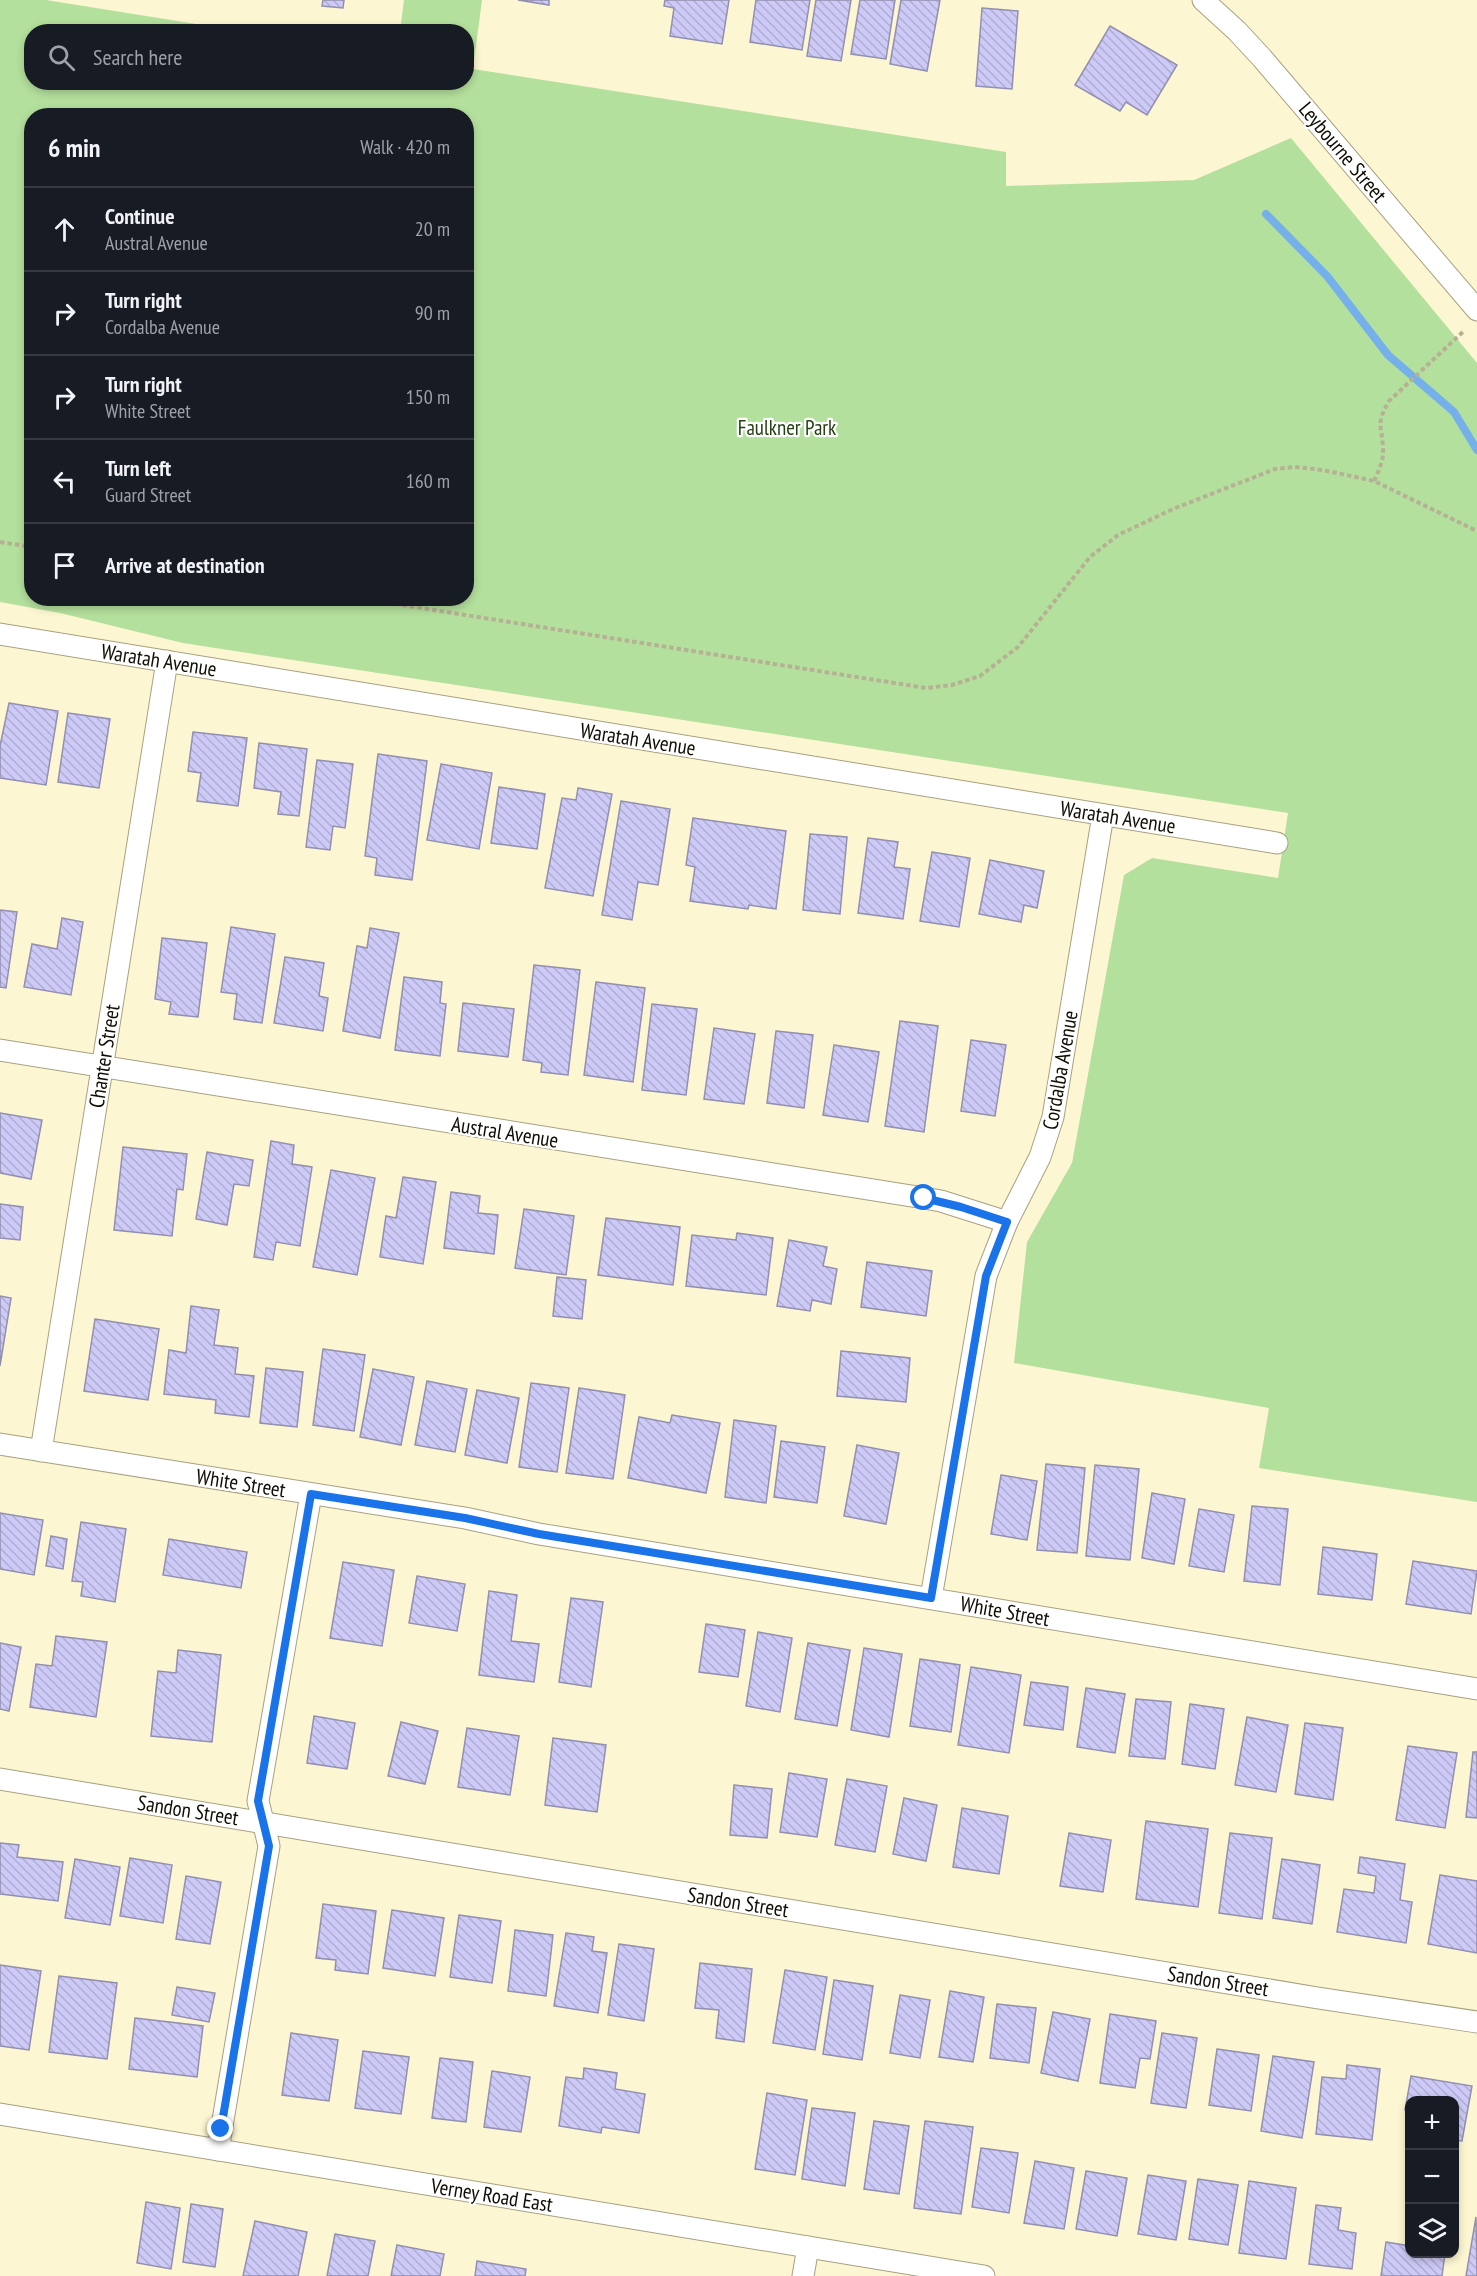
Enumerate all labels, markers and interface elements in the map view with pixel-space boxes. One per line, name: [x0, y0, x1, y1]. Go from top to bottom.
search box: [24, 24, 474, 90]
icon: search: [45, 41, 78, 74]
text: Search here: [93, 43, 182, 71]
street label: Leybourne Street: [1293, 96, 1393, 208]
text: 6 min: [48, 131, 101, 164]
text: Walk · 420 m: [360, 134, 450, 160]
text: Continue: [105, 202, 175, 230]
icon: ahead: [48, 213, 81, 246]
text: 20 m: [415, 216, 450, 242]
text: Austral Avenue: [105, 230, 208, 256]
text: Turn right: [105, 286, 182, 314]
icon: right: [48, 297, 81, 330]
text: 90 m: [415, 300, 450, 326]
text: Cordalba Avenue: [105, 314, 220, 340]
text: Turn right: [105, 370, 182, 398]
icon: right: [48, 381, 81, 414]
text: 150 m: [406, 384, 450, 410]
text: White Street: [105, 398, 191, 424]
park label: Faulkner Park: [738, 414, 836, 441]
text: Turn left: [105, 454, 171, 482]
icon: left: [48, 465, 81, 498]
text: 160 m: [406, 468, 450, 494]
text: Guard Street: [105, 482, 191, 508]
icon: arrive: [48, 549, 81, 582]
text: Arrive at destination: [105, 551, 265, 579]
street label: Waratah Avenue: [99, 638, 219, 682]
street label: Waratah Avenue: [578, 717, 698, 761]
street label: Waratah Avenue: [1058, 795, 1178, 839]
street label: Chanter Street: [82, 1002, 126, 1110]
street label: Cordalba Avenue: [1036, 1008, 1084, 1132]
street label: Austral Avenue: [450, 1110, 560, 1154]
route start: [910, 1184, 936, 1210]
street label: White Street: [194, 1463, 288, 1503]
street label: White Street: [958, 1590, 1052, 1632]
street label: Sandon Street: [136, 1789, 241, 1831]
street label: Sandon Street: [686, 1881, 791, 1923]
street label: Sandon Street: [1166, 1960, 1271, 2002]
map controls: [1405, 2096, 1459, 2258]
button: +: [1405, 2096, 1459, 2150]
route end: [207, 2115, 233, 2141]
button: −: [1405, 2150, 1459, 2204]
street label: Verney Road East: [428, 2172, 555, 2218]
button: layers: [1405, 2204, 1459, 2258]

